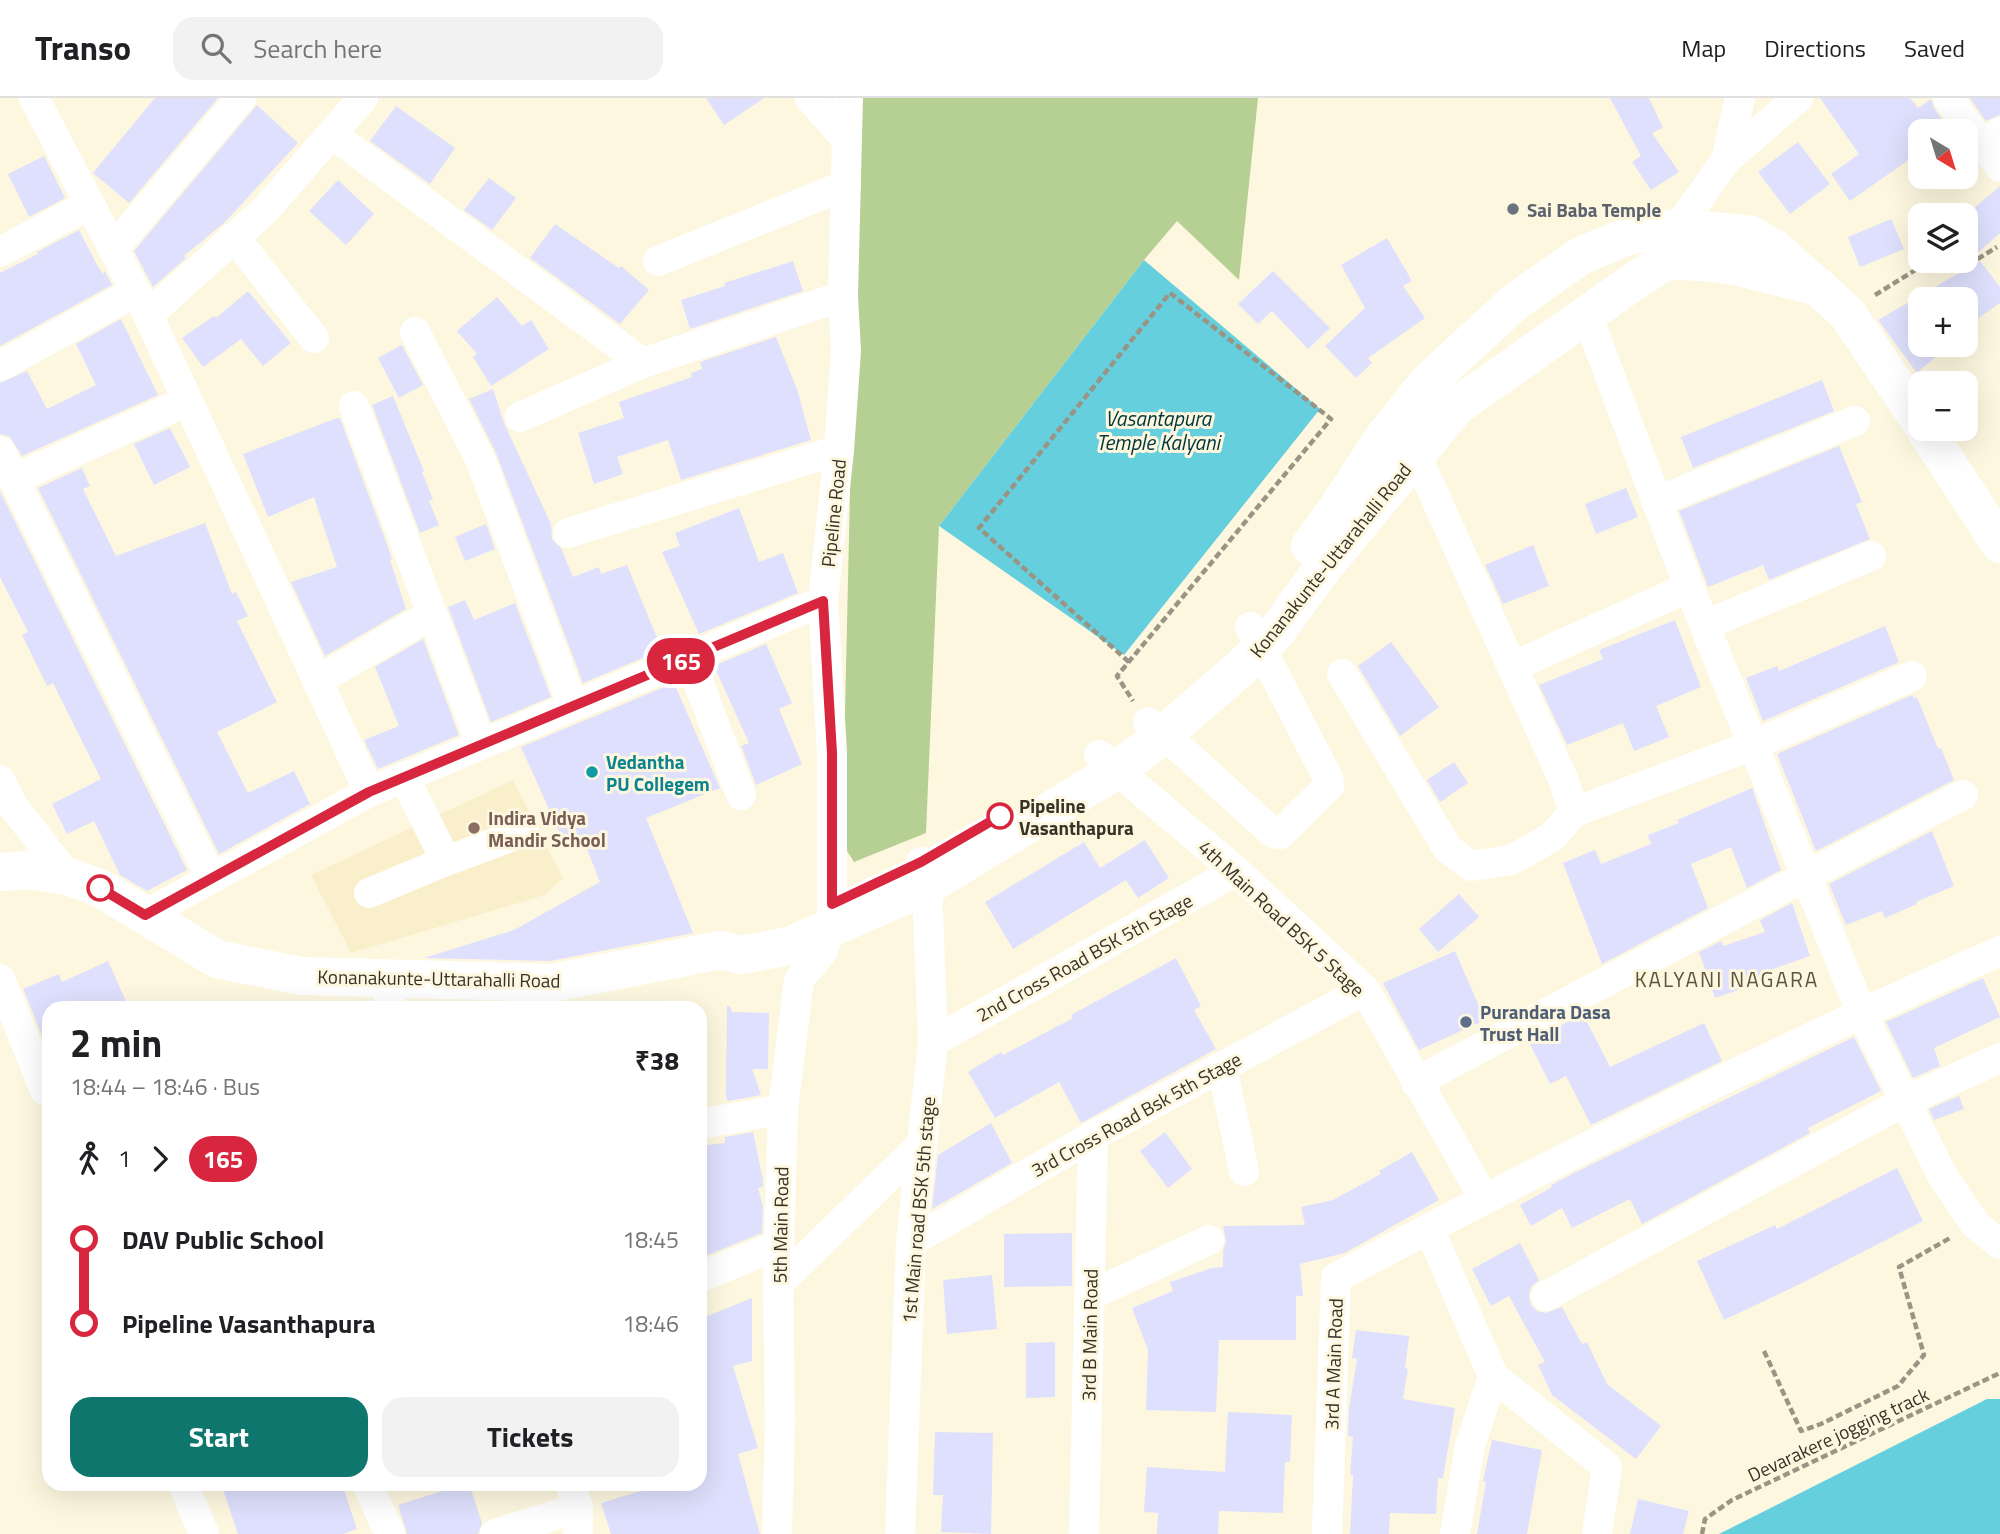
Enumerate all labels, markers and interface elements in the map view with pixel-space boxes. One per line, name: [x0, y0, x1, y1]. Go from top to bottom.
search box: [173, 17, 663, 80]
text: Transo: [35, 23, 131, 73]
icon: search: [197, 29, 235, 67]
text: Search here: [253, 29, 382, 68]
text: Map: [1681, 30, 1726, 66]
text: Directions: [1764, 30, 1866, 66]
text: Saved: [1904, 30, 1965, 66]
north arrow: [1908, 119, 1978, 189]
map controls: [1908, 119, 1978, 441]
place label: Sai Baba Temple: [1527, 195, 1661, 224]
marker: Sai Baba Temple: [1505, 201, 1521, 217]
button: layers: [1908, 203, 1978, 273]
button: +: [1908, 287, 1978, 357]
button: −: [1908, 371, 1978, 441]
water label: Vasantapura Temple Kalyani: [1096, 402, 1222, 458]
street label: Konanakunte-Uttarahalli Road: [1242, 456, 1418, 664]
street label: Pipeline Road: [813, 457, 853, 569]
line badge: 165: [641, 638, 721, 684]
text: 165: [661, 643, 701, 679]
place label: Vedantha PU Collegem: [606, 747, 710, 798]
marker: Vedantha PU Collegem: [584, 764, 600, 780]
place label: Pipeline Vasanthapura: [1019, 791, 1134, 842]
place label: Indira Vidya Mandir School: [488, 803, 606, 854]
marker: Pipeline Vasanthapura: [987, 803, 1013, 829]
marker: Indira Vidya Mandir School: [466, 820, 482, 836]
street label: 4th Main Road BSK 5 Stage: [1192, 833, 1372, 1003]
unlabelled marker: [87, 875, 113, 901]
street label: 2nd Cross Road BSK 5th Stage: [971, 885, 1197, 1029]
street label: Konanakunte-Uttarahalli Road: [317, 961, 561, 995]
district label: KALYANI NAGARA: [1635, 963, 1819, 995]
place label: Purandara Dasa Trust Hall: [1480, 997, 1611, 1048]
text: 2 min: [70, 1014, 162, 1072]
marker: Purandara Dasa Trust Hall: [1458, 1014, 1474, 1030]
text: ₹38: [635, 1041, 679, 1080]
street label: 3rd Cross Road Bsk 5th Stage: [1026, 1044, 1246, 1184]
text: 18:44 – 18:46 · Bus: [70, 1069, 260, 1104]
street label: 1st Main road BSK 5th stage: [894, 1095, 942, 1325]
icon: walk: [70, 1140, 108, 1178]
icon: forward: [141, 1140, 179, 1178]
text: 1: [118, 1141, 131, 1176]
text: 165: [203, 1141, 243, 1177]
street label: 5th Main Road: [764, 1166, 796, 1284]
text: DAV Public School: [122, 1220, 324, 1259]
text: 18:45: [622, 1222, 679, 1257]
street label: 3rd B Main Road: [1073, 1269, 1105, 1401]
street label: 3rd A Main Road: [1316, 1298, 1350, 1430]
text: Pipeline Vasanthapura: [122, 1304, 375, 1343]
text: 18:46: [622, 1306, 679, 1341]
street label: Devarakere jogging track: [1743, 1379, 1933, 1489]
button: Start: [70, 1397, 368, 1477]
button: Tickets: [382, 1397, 679, 1477]

